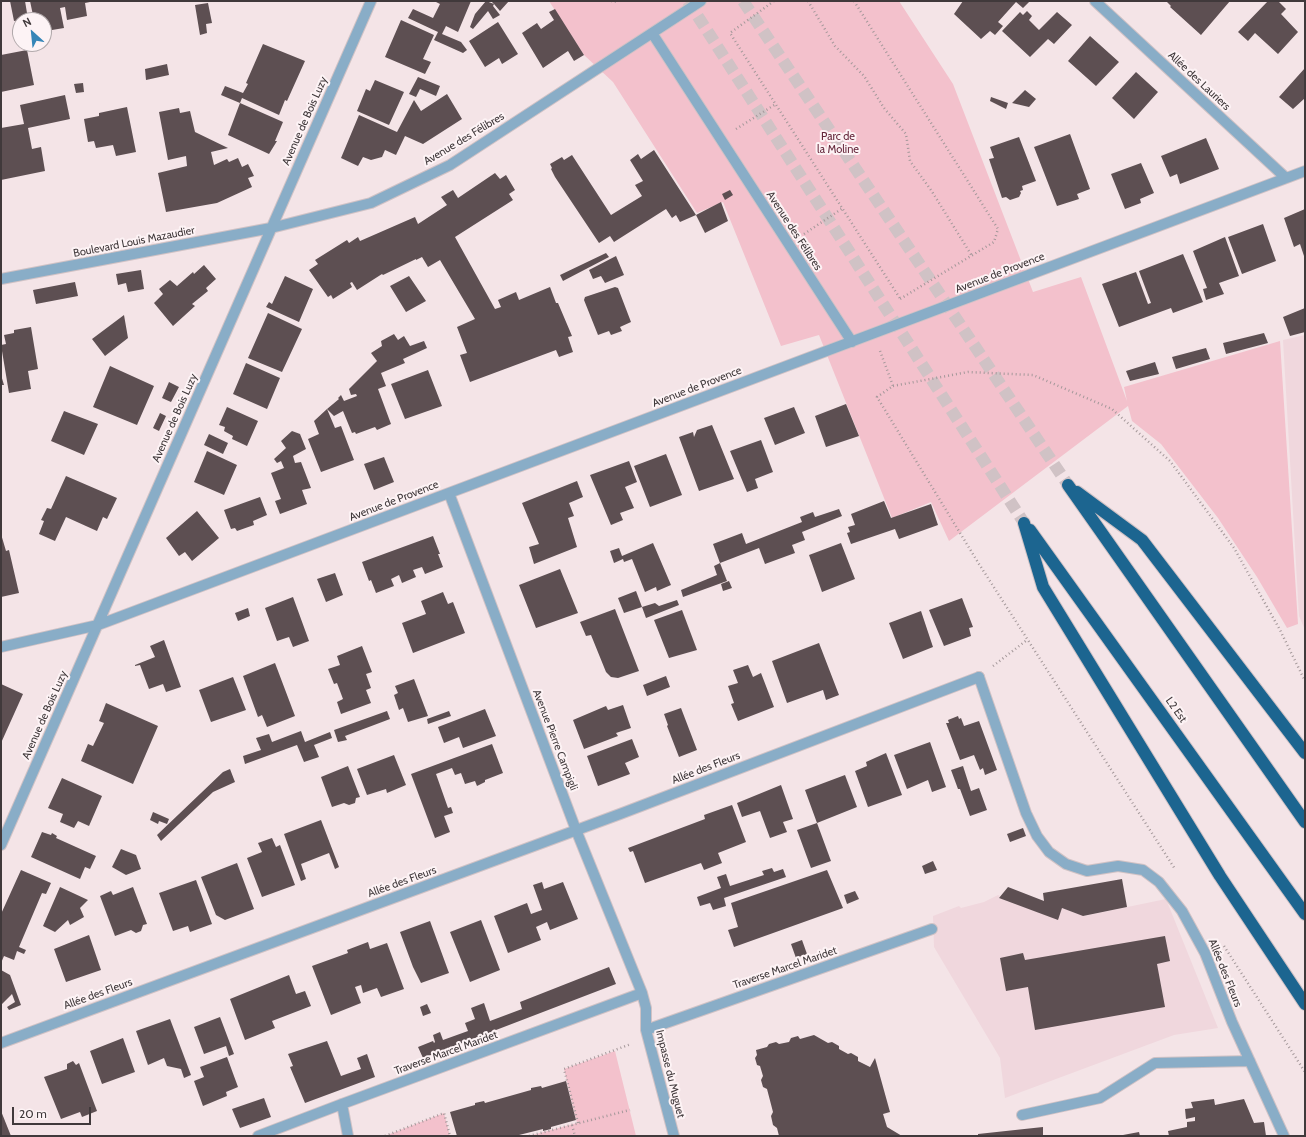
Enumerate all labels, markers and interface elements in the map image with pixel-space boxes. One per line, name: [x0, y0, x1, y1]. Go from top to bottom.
north arrow: [12, 12, 52, 52]
text: N: [20, 14, 34, 30]
street label: Allée des Lauriers: [1165, 49, 1233, 113]
street label: Avenue de Bois Luzy: [280, 75, 330, 167]
street label: Avenue des Félibres: [421, 110, 507, 168]
park label: Parc de la Moline: [817, 130, 859, 156]
street label: Avenue des Félibres: [764, 189, 824, 273]
street label: Boulevard Louis Mazaudier: [72, 224, 196, 260]
street label: Avenue de Provence: [953, 250, 1047, 296]
street label: Avenue de Provence: [650, 364, 744, 410]
street label: Avenue de Bois Luzy: [150, 372, 200, 464]
street label: Avenue de Provence: [347, 478, 441, 524]
street label: Avenue de Bois Luzy: [20, 669, 70, 761]
street label: Avenue Pierre Campigli: [530, 688, 580, 792]
street label: L2 Est: [1163, 695, 1189, 725]
street label: Allée des Fleurs: [670, 749, 742, 787]
street label: Allée des Fleurs: [366, 863, 438, 901]
street label: Allée des Fleurs: [1205, 937, 1245, 1009]
street label: Traverse Marcel Maridet: [731, 944, 839, 992]
street label: Allée des Fleurs: [62, 975, 134, 1013]
street label: Traverse Marcel Maridet: [393, 1028, 499, 1078]
street label: Impasse du Muguet: [653, 1029, 687, 1119]
scale bar: [14, 1099, 93, 1125]
text: 20 m: [19, 1106, 47, 1121]

